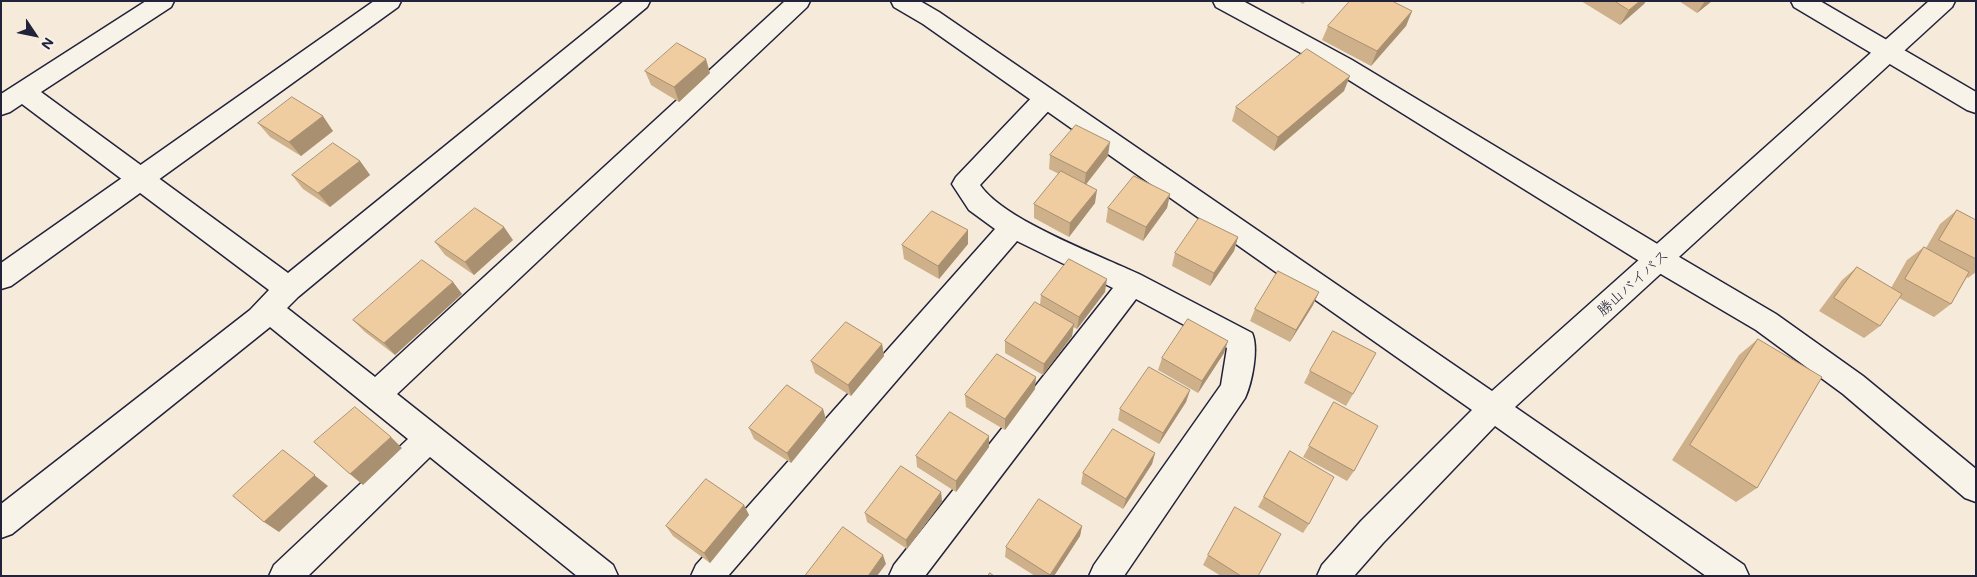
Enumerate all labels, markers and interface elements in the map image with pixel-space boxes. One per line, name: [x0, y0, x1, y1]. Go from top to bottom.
north arrow: [10, 10, 60, 60]
text: N: [37, 34, 59, 53]
street label: 勝山バイパス: [1594, 246, 1672, 320]

